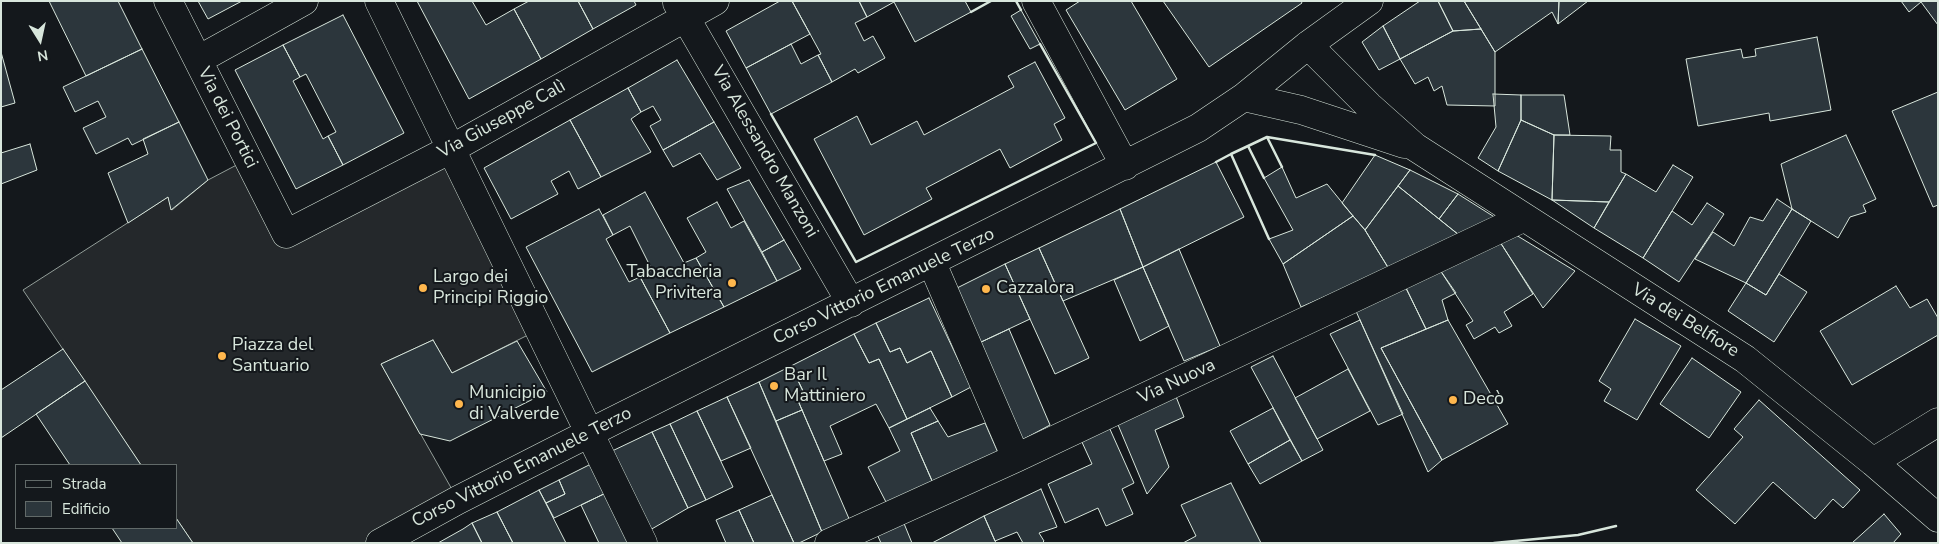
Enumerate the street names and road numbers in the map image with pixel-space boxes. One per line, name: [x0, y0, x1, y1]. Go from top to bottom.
street label: Via Alessandro Manzoni: [706, 62, 822, 242]
street label: Via dei Portici: [192, 64, 262, 172]
street label: Via Giuseppe Calì: [435, 76, 569, 164]
street label: Corso Vittorio Emanuele Terzo: [770, 224, 998, 350]
street label: Via dei Belfiore: [1627, 279, 1743, 363]
street label: Via Nuova: [1135, 355, 1219, 409]
street label: Corso Vittorio Emanuele Terzo: [409, 403, 635, 533]

